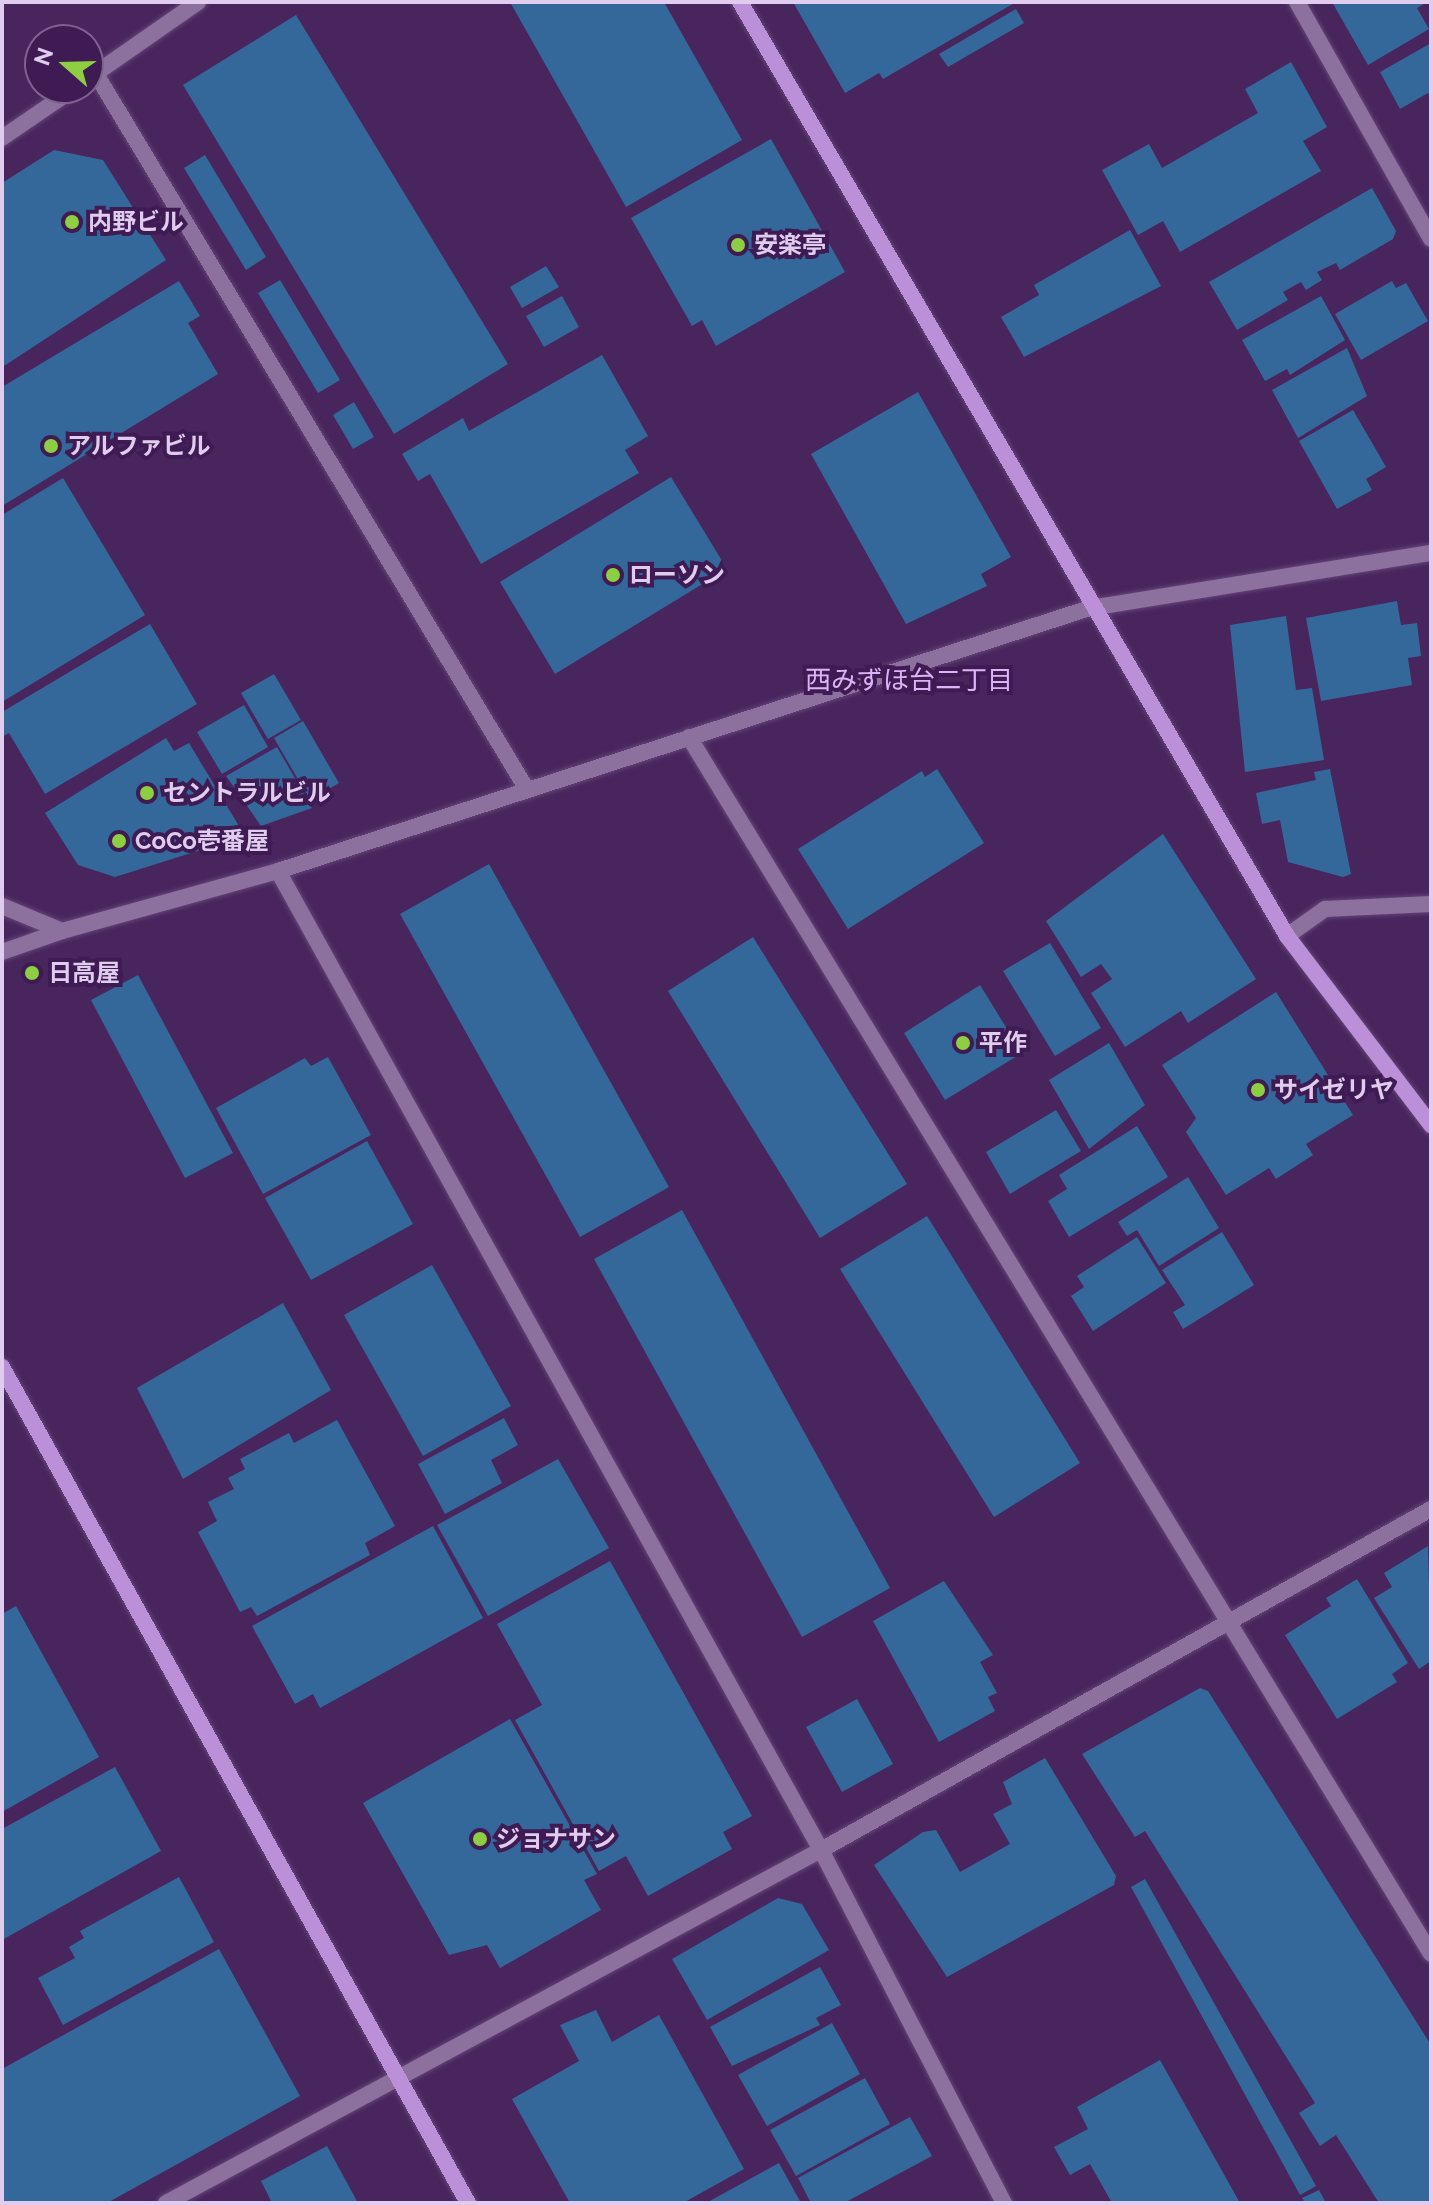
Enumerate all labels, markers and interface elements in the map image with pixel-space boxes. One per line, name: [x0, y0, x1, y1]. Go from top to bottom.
north arrow: [24, 24, 104, 104]
text: N: [28, 44, 58, 69]
place label: 内野ビル: [88, 208, 184, 236]
marker: 内野ビル: [63, 213, 81, 231]
place label: 安楽亭: [754, 231, 826, 259]
marker: 安楽亭: [729, 236, 747, 254]
place label: アルファビル: [67, 432, 211, 460]
marker: アルファビル: [42, 437, 60, 455]
place label: ローソン: [629, 561, 725, 589]
marker: ローソン: [604, 566, 622, 584]
district label: 西みずほ台二丁目: [805, 665, 1013, 697]
place label: セントラルビル: [163, 779, 331, 807]
marker: セントラルビル: [138, 784, 156, 802]
place label: CoCo壱番屋: [135, 827, 269, 855]
marker: CoCo壱番屋: [110, 832, 128, 850]
place label: 日高屋: [48, 959, 120, 987]
marker: 日高屋: [23, 964, 41, 982]
place label: 平作: [979, 1029, 1027, 1057]
marker: 平作: [954, 1034, 972, 1052]
place label: サイゼリヤ: [1274, 1076, 1394, 1104]
marker: サイゼリヤ: [1249, 1081, 1267, 1099]
place label: ジョナサン: [496, 1825, 616, 1853]
marker: ジョナサン: [471, 1830, 489, 1848]

